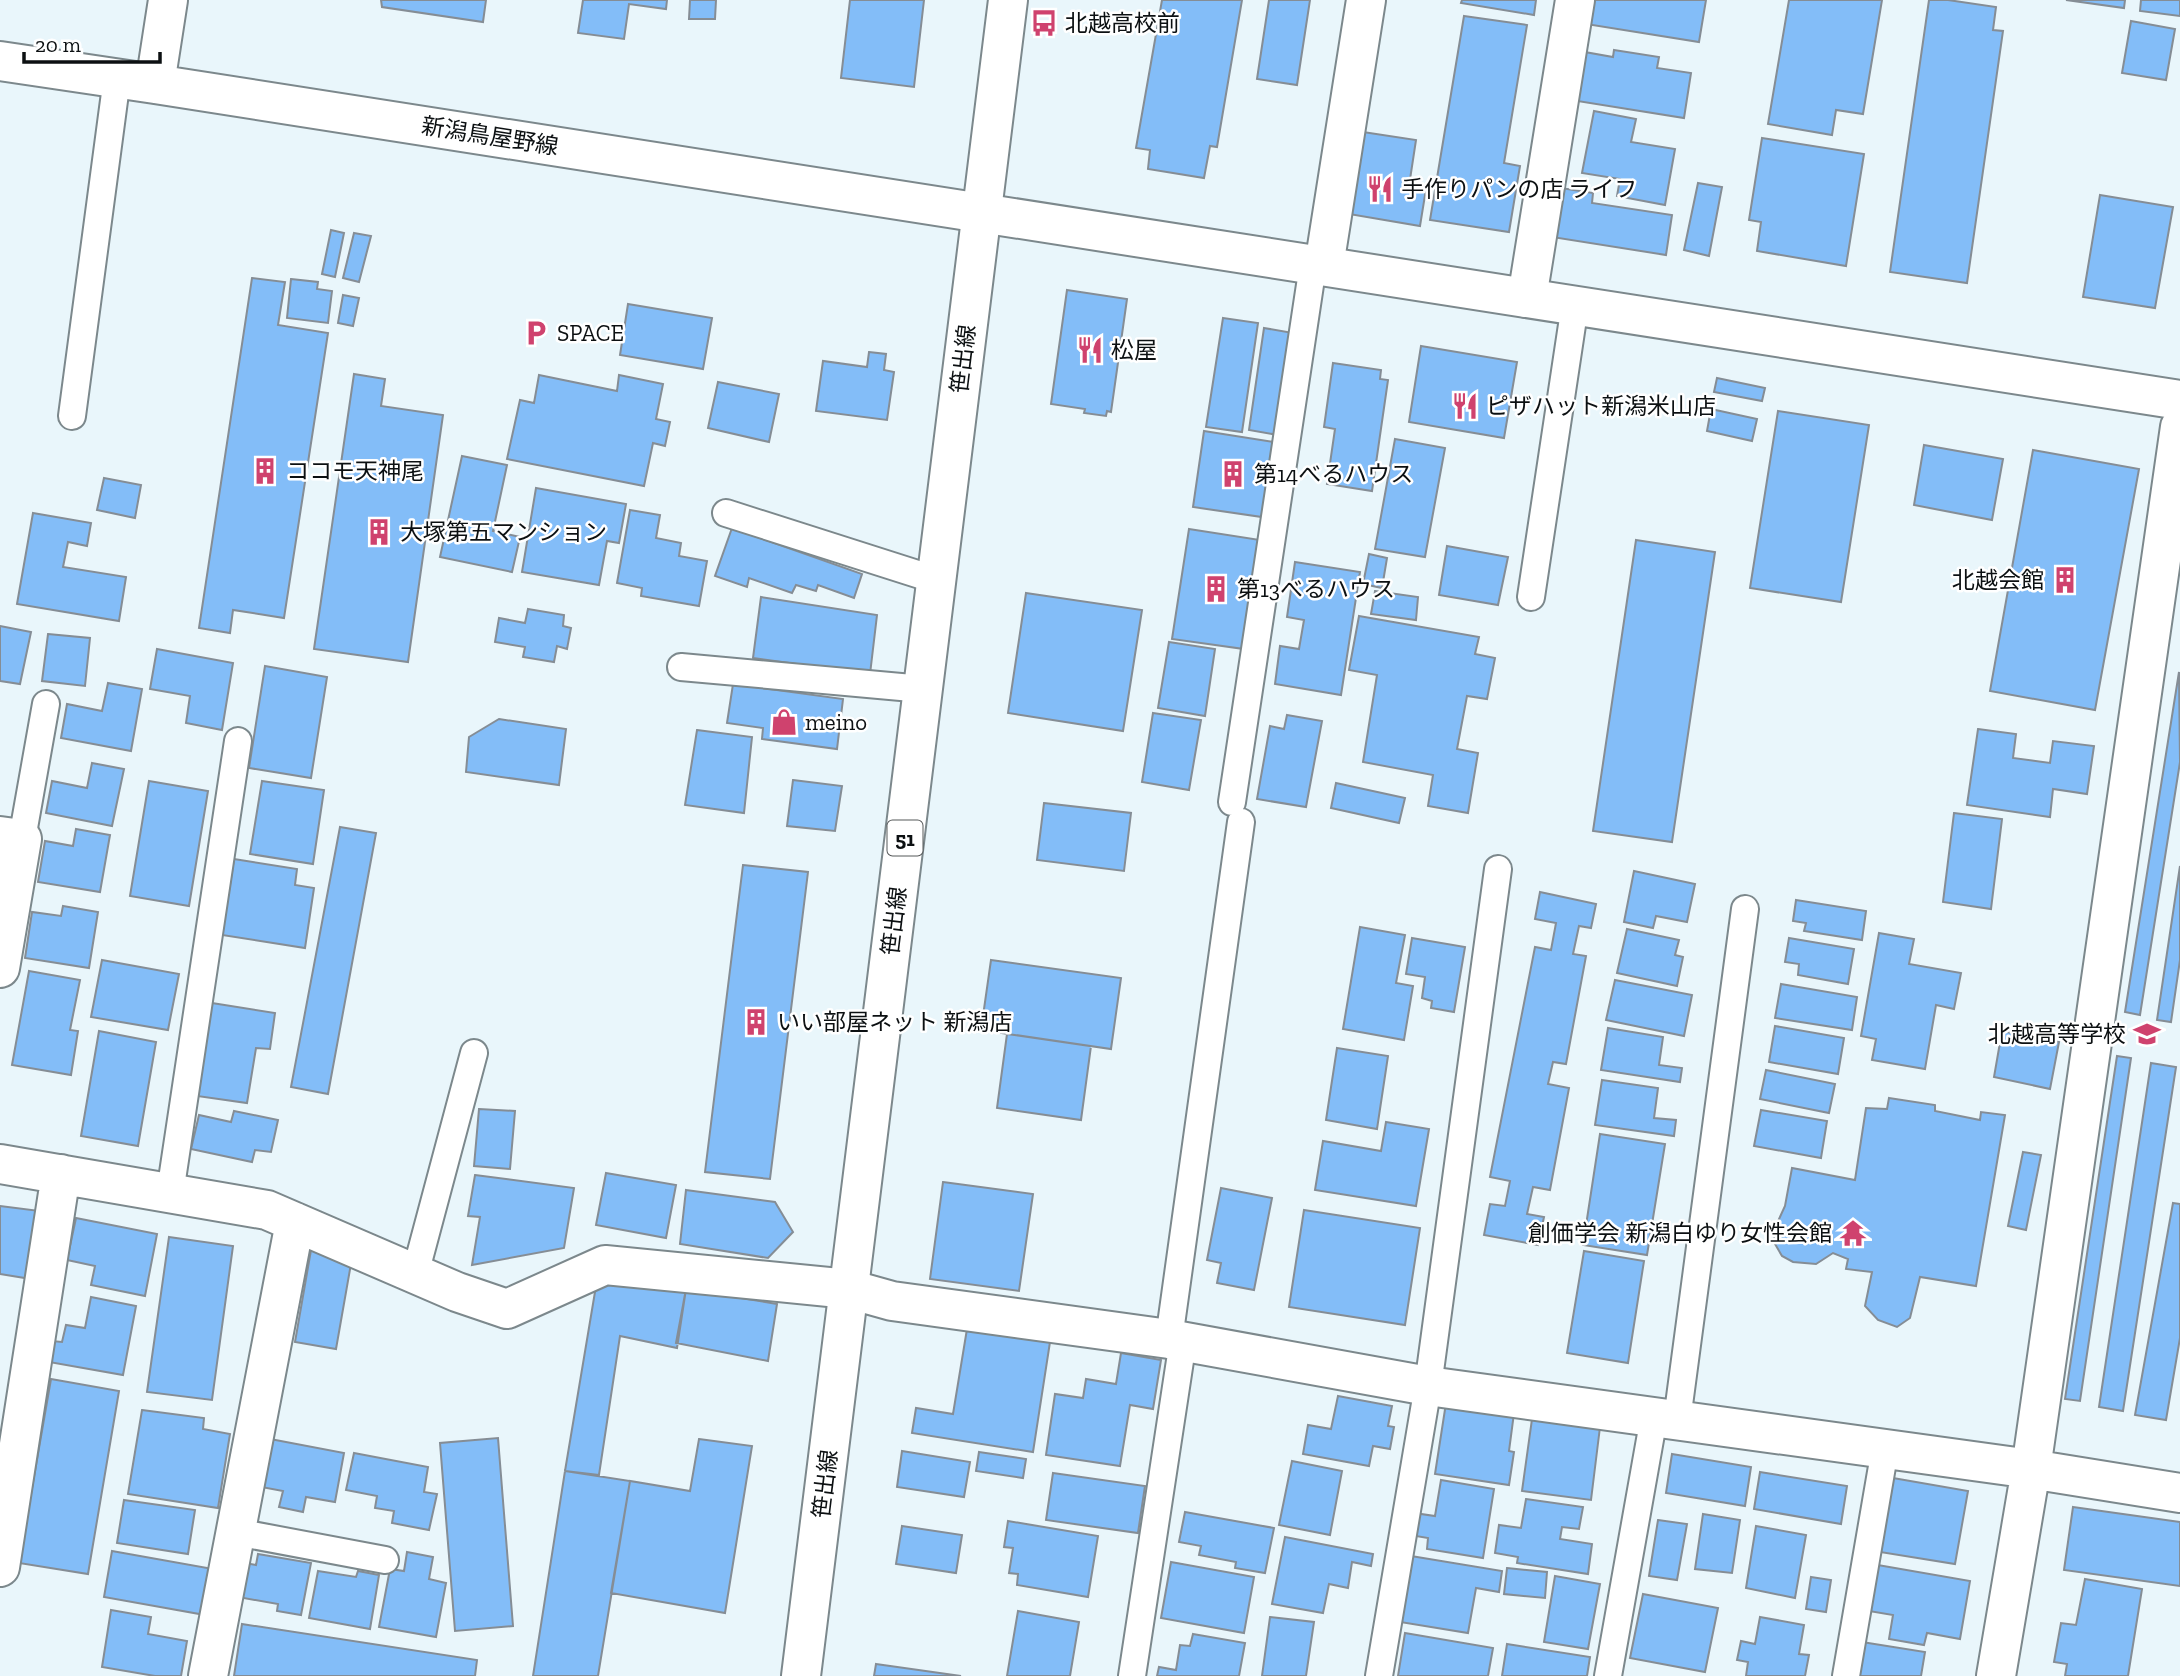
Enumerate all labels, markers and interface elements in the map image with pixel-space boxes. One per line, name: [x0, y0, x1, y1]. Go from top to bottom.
bus stop icon: 北越高校前: [1029, 8, 1059, 38]
place label: 北越高校前: [1065, 9, 1180, 37]
scale bar: [24, 21, 161, 65]
text: 20 m: [35, 32, 81, 57]
street label: 新潟鳥屋野線: [420, 111, 560, 161]
restaurant icon: 手作りパンの店 ライフ: [1365, 174, 1395, 204]
place label: 手作りパンの店 ライフ: [1401, 175, 1637, 203]
parking icon: SPACE: [521, 318, 551, 348]
place label: SPACE: [557, 319, 624, 347]
street label: 笹出線: [945, 323, 981, 395]
restaurant icon: 松屋: [1075, 335, 1105, 365]
place label: 松屋: [1111, 336, 1157, 364]
restaurant icon: ピザハット新潟米山店: [1450, 391, 1480, 421]
place label: ピザハット新潟米山店: [1486, 392, 1716, 420]
building icon: ココモ天神尾: [250, 456, 280, 486]
place label: ココモ天神尾: [286, 457, 424, 485]
building icon: 第14べるハウス: [1218, 459, 1248, 489]
place label: 第14べるハウス: [1254, 460, 1413, 488]
building icon: 大塚第五マンション: [364, 517, 394, 547]
place label: 大塚第五マンション: [400, 518, 607, 546]
building icon: 北越会館: [2050, 565, 2080, 595]
place label: 北越会館: [1952, 566, 2044, 594]
building icon: 第13べるハウス: [1201, 574, 1231, 604]
place label: 第13べるハウス: [1237, 575, 1395, 603]
shop icon: meino: [769, 707, 799, 737]
place label: meino: [805, 708, 867, 736]
road number: 51: [888, 820, 922, 856]
street label: 笹出線: [876, 885, 912, 957]
building icon: いい部屋ネット 新潟店: [741, 1007, 771, 1037]
place label: いい部屋ネット 新潟店: [777, 1008, 1012, 1036]
school or university icon: 北越高等学校: [2132, 1019, 2162, 1049]
place label: 北越高等学校: [1988, 1020, 2126, 1048]
temple icon: 創価学会 新潟白ゆり女性会館: [1838, 1218, 1868, 1248]
place label: 創価学会 新潟白ゆり女性会館: [1528, 1219, 1832, 1247]
street label: 笹出線: [807, 1448, 843, 1520]

